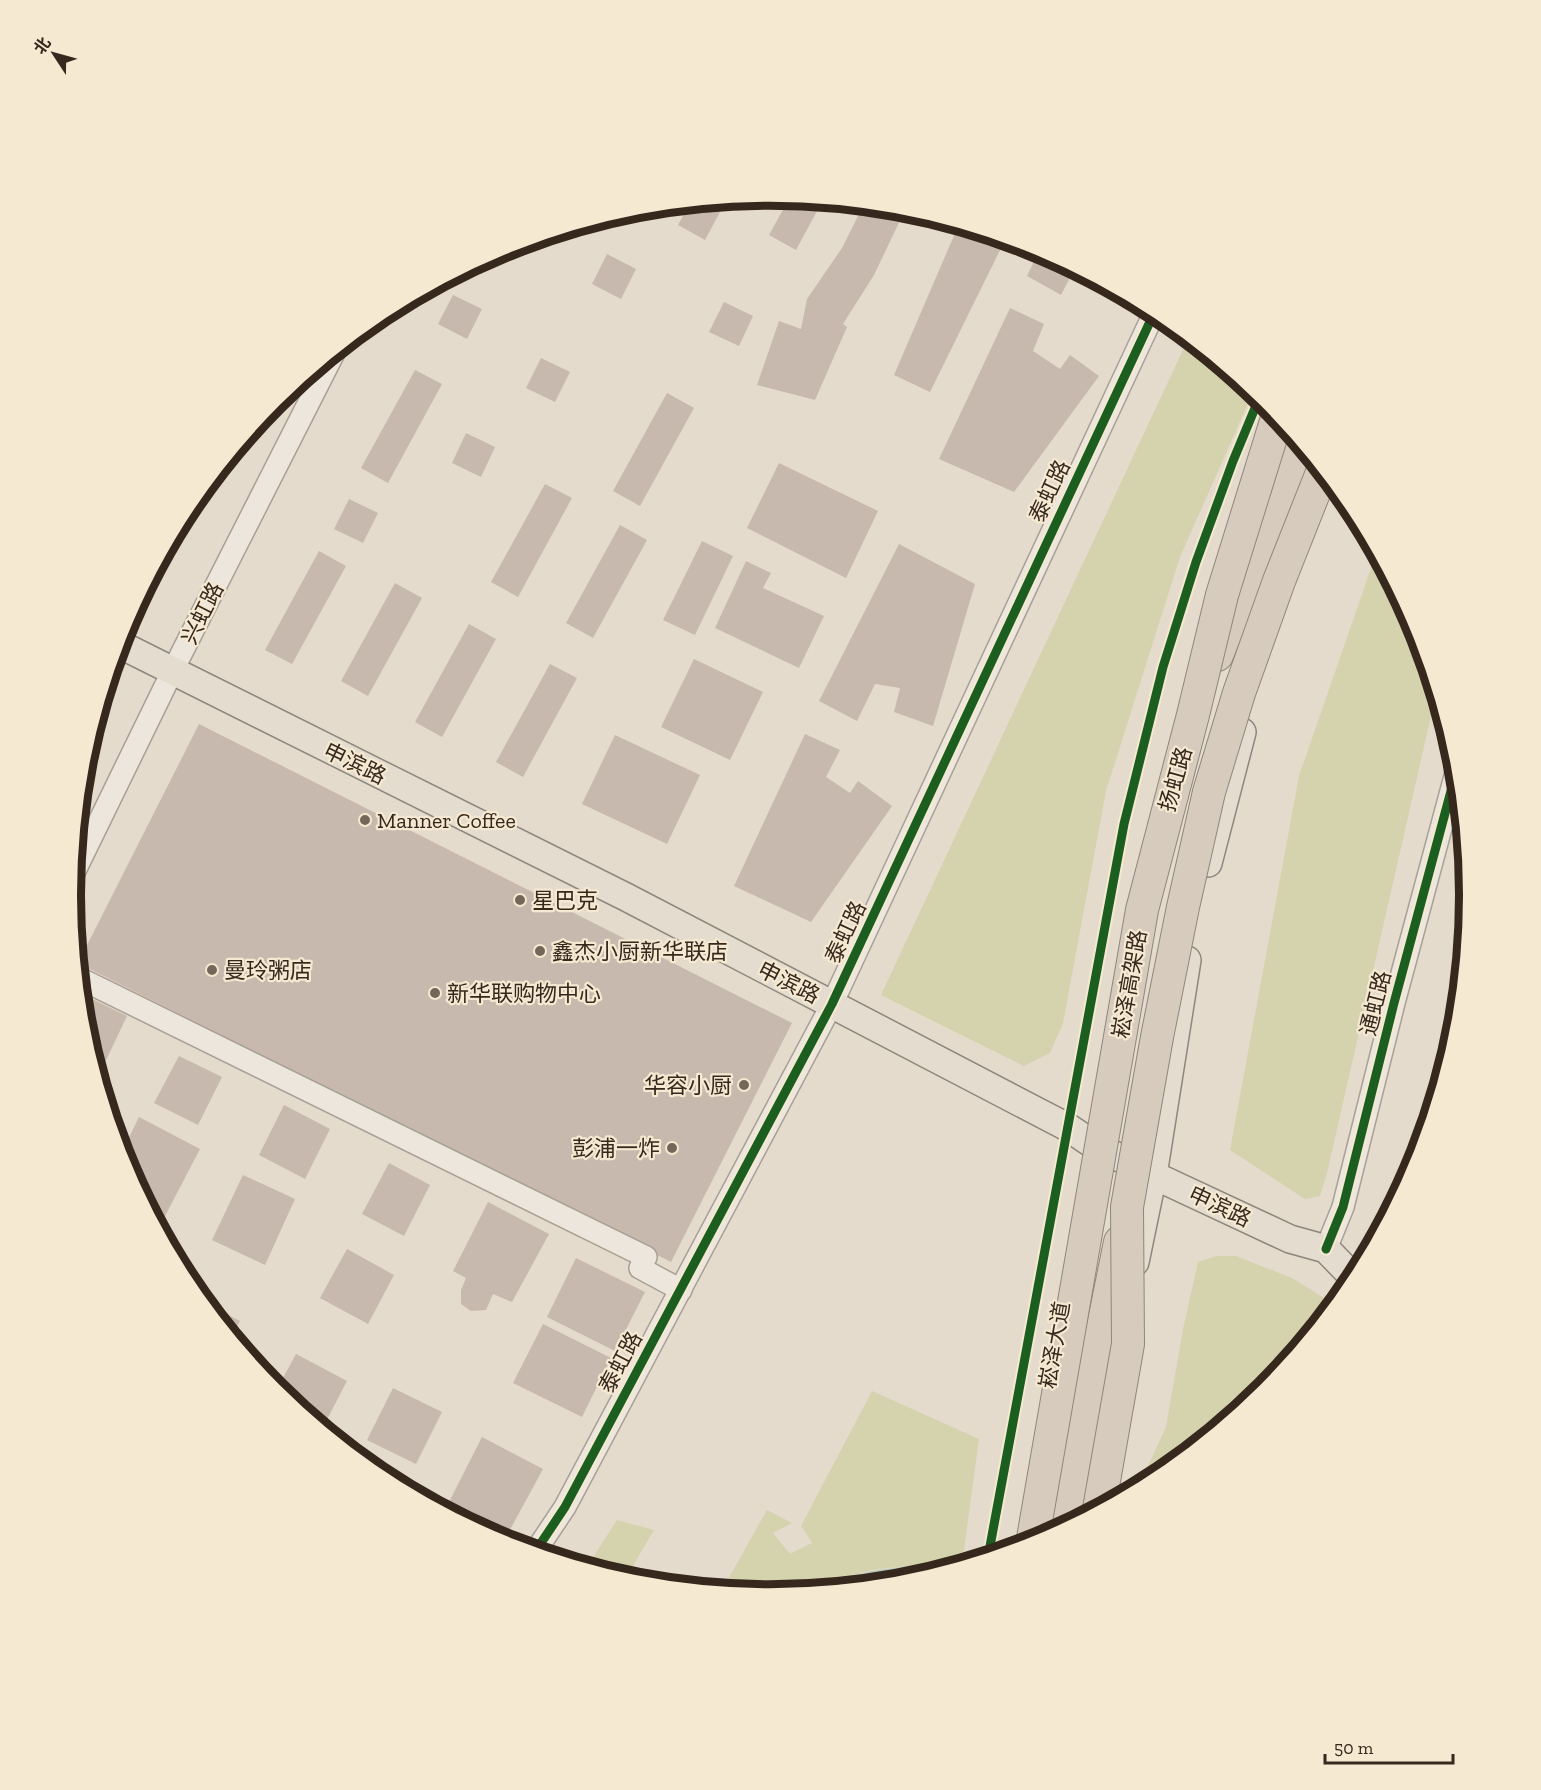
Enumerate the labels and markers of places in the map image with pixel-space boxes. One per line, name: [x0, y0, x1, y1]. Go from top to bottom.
place label: Manner Coffee: [377, 807, 516, 834]
marker: Manner Coffee: [358, 813, 372, 827]
place label: 星巴克: [532, 887, 598, 914]
marker: 星巴克: [513, 893, 527, 907]
place label: 鑫杰小厨新华联店: [552, 938, 728, 965]
marker: 鑫杰小厨新华联店: [533, 944, 547, 958]
place label: 曼玲粥店: [224, 957, 312, 984]
marker: 曼玲粥店: [205, 963, 219, 977]
place label: 新华联购物中心: [447, 980, 601, 1007]
marker: 新华联购物中心: [428, 986, 442, 1000]
place label: 华容小厨: [644, 1072, 732, 1099]
marker: 华容小厨: [737, 1078, 751, 1092]
place label: 彭浦一炸: [572, 1135, 660, 1162]
marker: 彭浦一炸: [665, 1141, 679, 1155]

